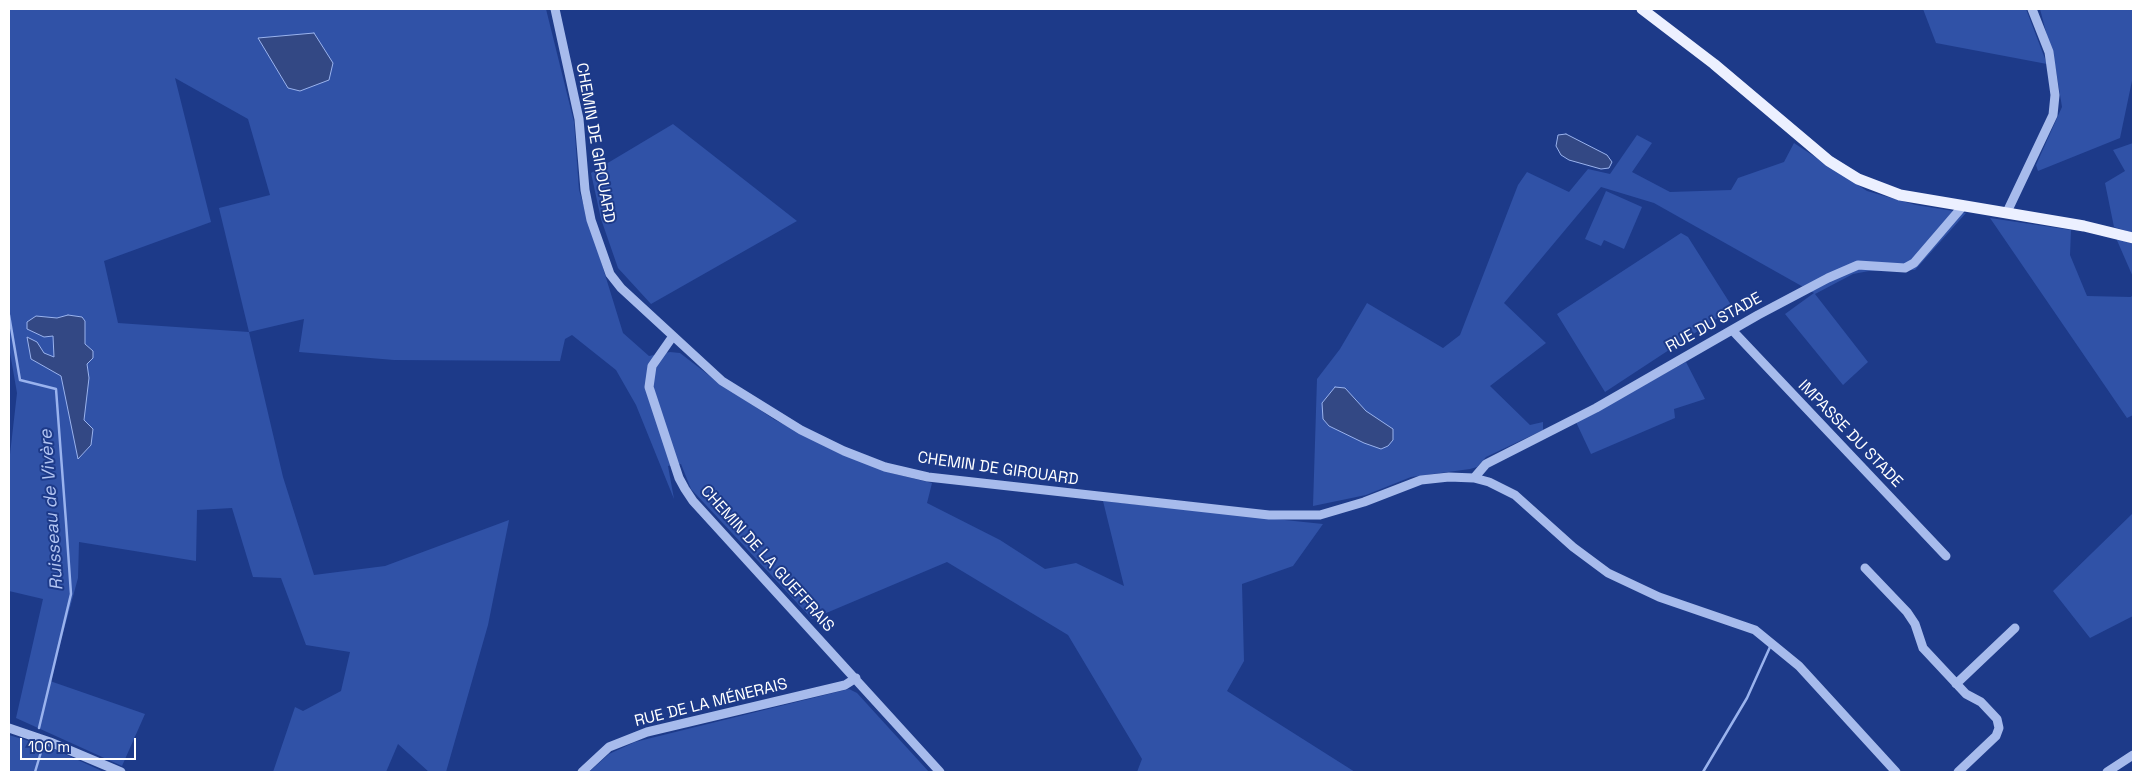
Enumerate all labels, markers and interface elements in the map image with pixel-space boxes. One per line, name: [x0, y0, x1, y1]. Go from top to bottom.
street label: CHEMIN DE GIROUARD: [571, 61, 619, 225]
street label: RUE DU STADE: [1663, 289, 1765, 357]
street label: IMPASSE DU STADE: [1794, 376, 1906, 492]
water label: Ruisseau de Vivère: [36, 429, 68, 591]
street label: CHEMIN DE GIROUARD: [916, 448, 1080, 490]
street label: CHEMIN DE LA GUEFFRAIS: [696, 482, 838, 636]
street label: RUE DE LA MÉNERAIS: [633, 675, 789, 731]
scale bar: [22, 728, 139, 760]
text: 100 m: [28, 737, 70, 756]

